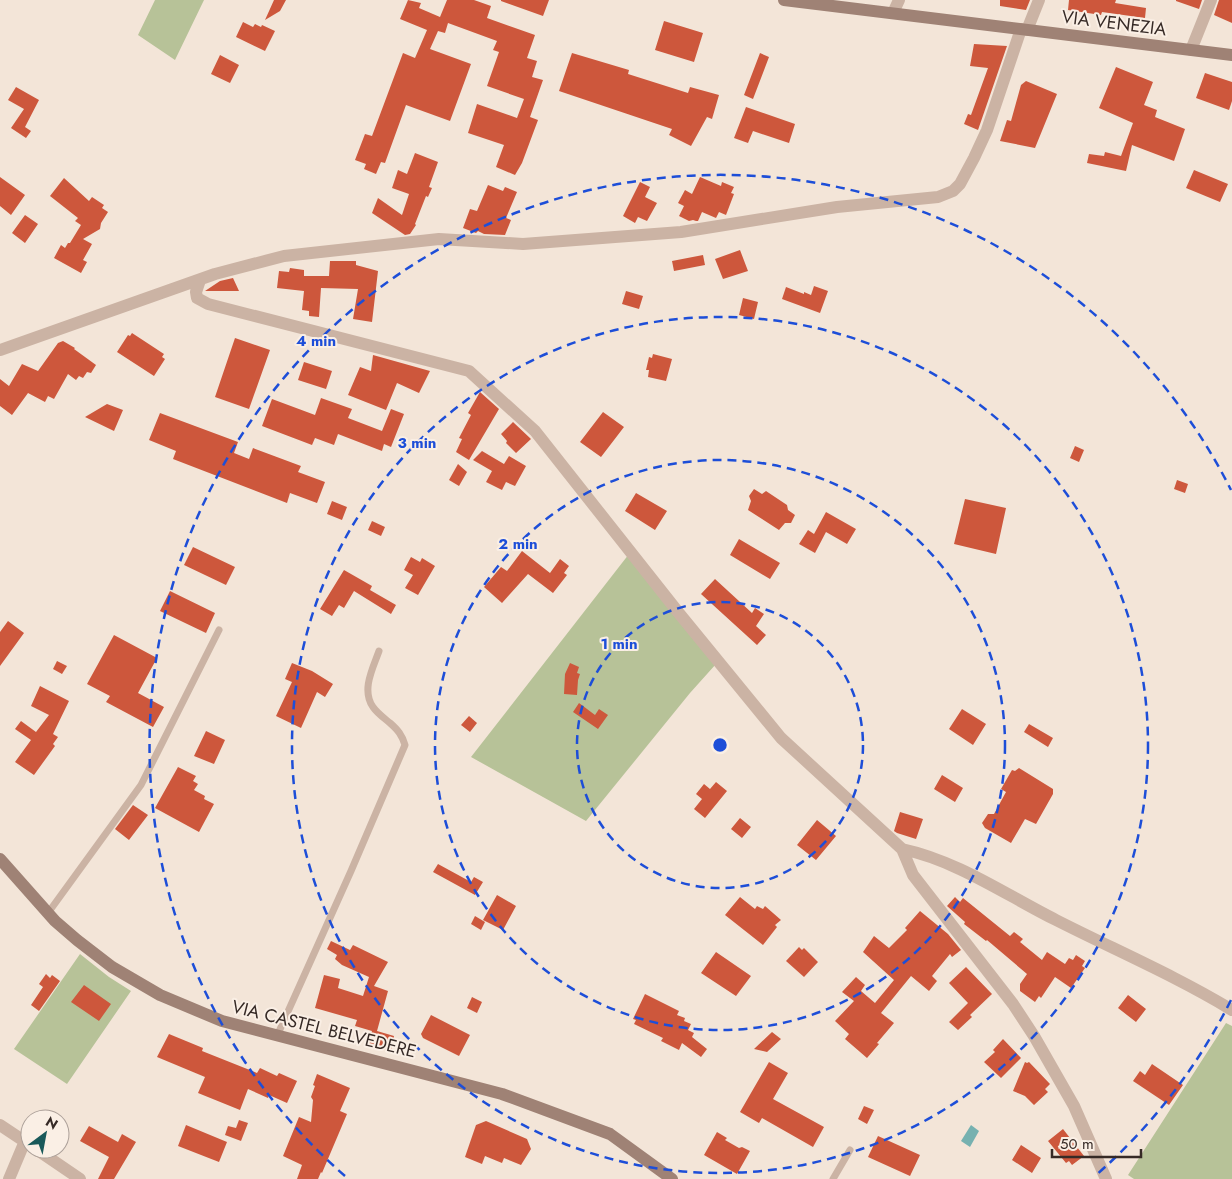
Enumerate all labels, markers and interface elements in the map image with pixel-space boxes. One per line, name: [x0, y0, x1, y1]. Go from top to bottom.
street label: VIA VENEZIA: [1060, 4, 1168, 42]
text: 4 min: [296, 330, 336, 352]
text: 3 min: [398, 432, 436, 454]
text: 2 min: [498, 533, 538, 555]
text: 1 min: [600, 633, 638, 655]
centre of rings: [711, 736, 729, 754]
street label: VIA CASTEL BELVEDERE: [229, 993, 419, 1065]
north arrow: [20, 1109, 70, 1159]
text: N: [42, 1112, 62, 1134]
scale bar: [1052, 1126, 1141, 1158]
text: 50 m: [1060, 1133, 1094, 1155]

